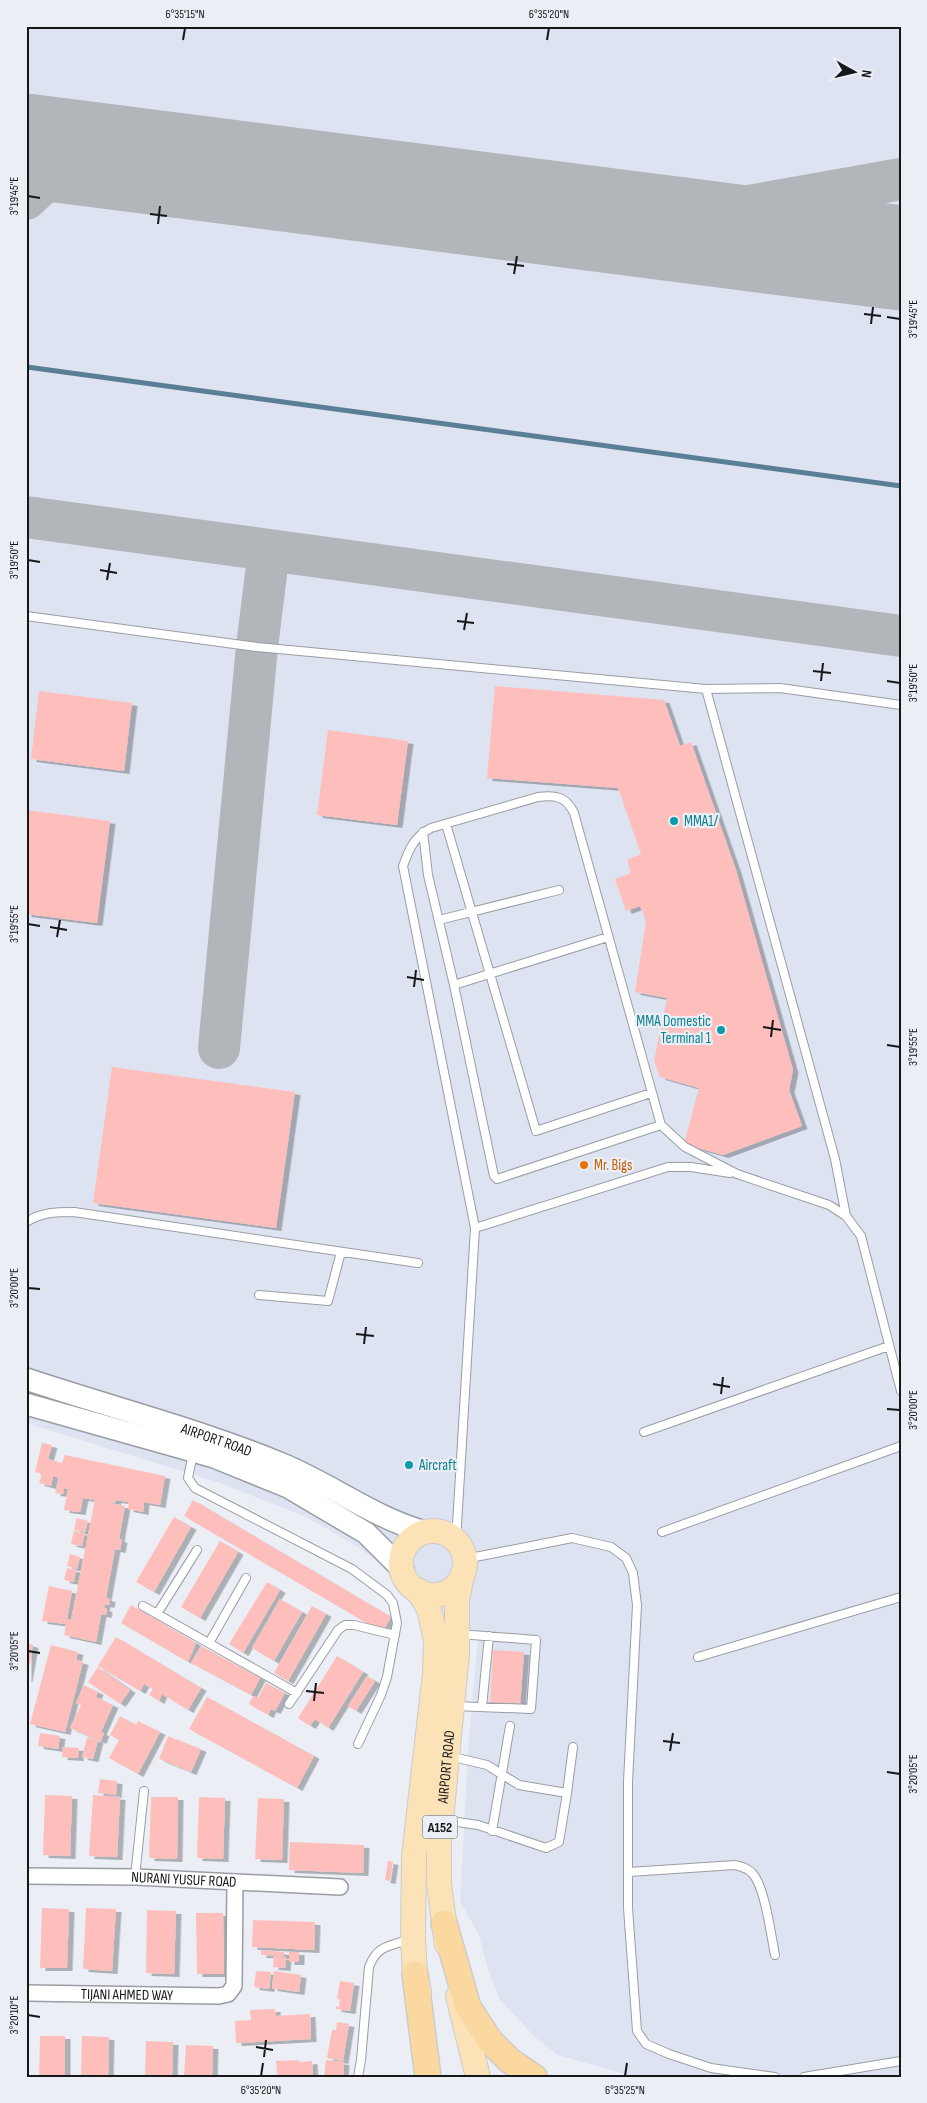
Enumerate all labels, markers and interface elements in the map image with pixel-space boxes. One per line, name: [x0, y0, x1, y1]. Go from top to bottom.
text: 6°35'15"N: [165, 7, 205, 22]
text: 6°35'20"N: [529, 7, 569, 22]
north arrow: [830, 48, 880, 98]
text: N: [857, 69, 875, 79]
text: 3°19'45"E: [7, 177, 22, 215]
text: 3°19'45"E: [906, 300, 921, 338]
text: 3°19'50"E: [7, 541, 22, 579]
text: 3°19'50"E: [906, 664, 921, 702]
place label: MMA1/: [684, 812, 719, 831]
marker: MMA1/: [668, 815, 680, 827]
text: 3°19'55"E: [7, 905, 22, 943]
place label: MMA Domestic Terminal 1: [636, 1012, 712, 1048]
marker: MMA Domestic Terminal 1: [715, 1024, 727, 1036]
text: 3°19'55"E: [906, 1028, 921, 1066]
place label: Mr. Bigs: [594, 1156, 632, 1175]
marker: Mr. Bigs: [578, 1159, 590, 1171]
text: 3°20'00"E: [7, 1268, 22, 1308]
text: 3°20'00"E: [906, 1390, 921, 1430]
street label: AIRPORT ROAD: [178, 1418, 254, 1461]
place label: Aircraft: [418, 1456, 457, 1475]
marker: Aircraft: [403, 1459, 415, 1471]
text: 3°20'05"E: [7, 1631, 22, 1671]
street label: AIRPORT ROAD: [433, 1729, 459, 1805]
text: 3°20'05"E: [906, 1754, 921, 1794]
road number: A152: [422, 1815, 458, 1838]
street label: NURANI YUSUF ROAD: [131, 1867, 237, 1891]
street label: TIJANI AHMED WAY: [81, 1984, 174, 2005]
text: 3°20'10"E: [7, 1996, 22, 2034]
text: 6°35'20"N: [241, 2083, 281, 2098]
text: 6°35'25"N: [605, 2083, 645, 2098]

